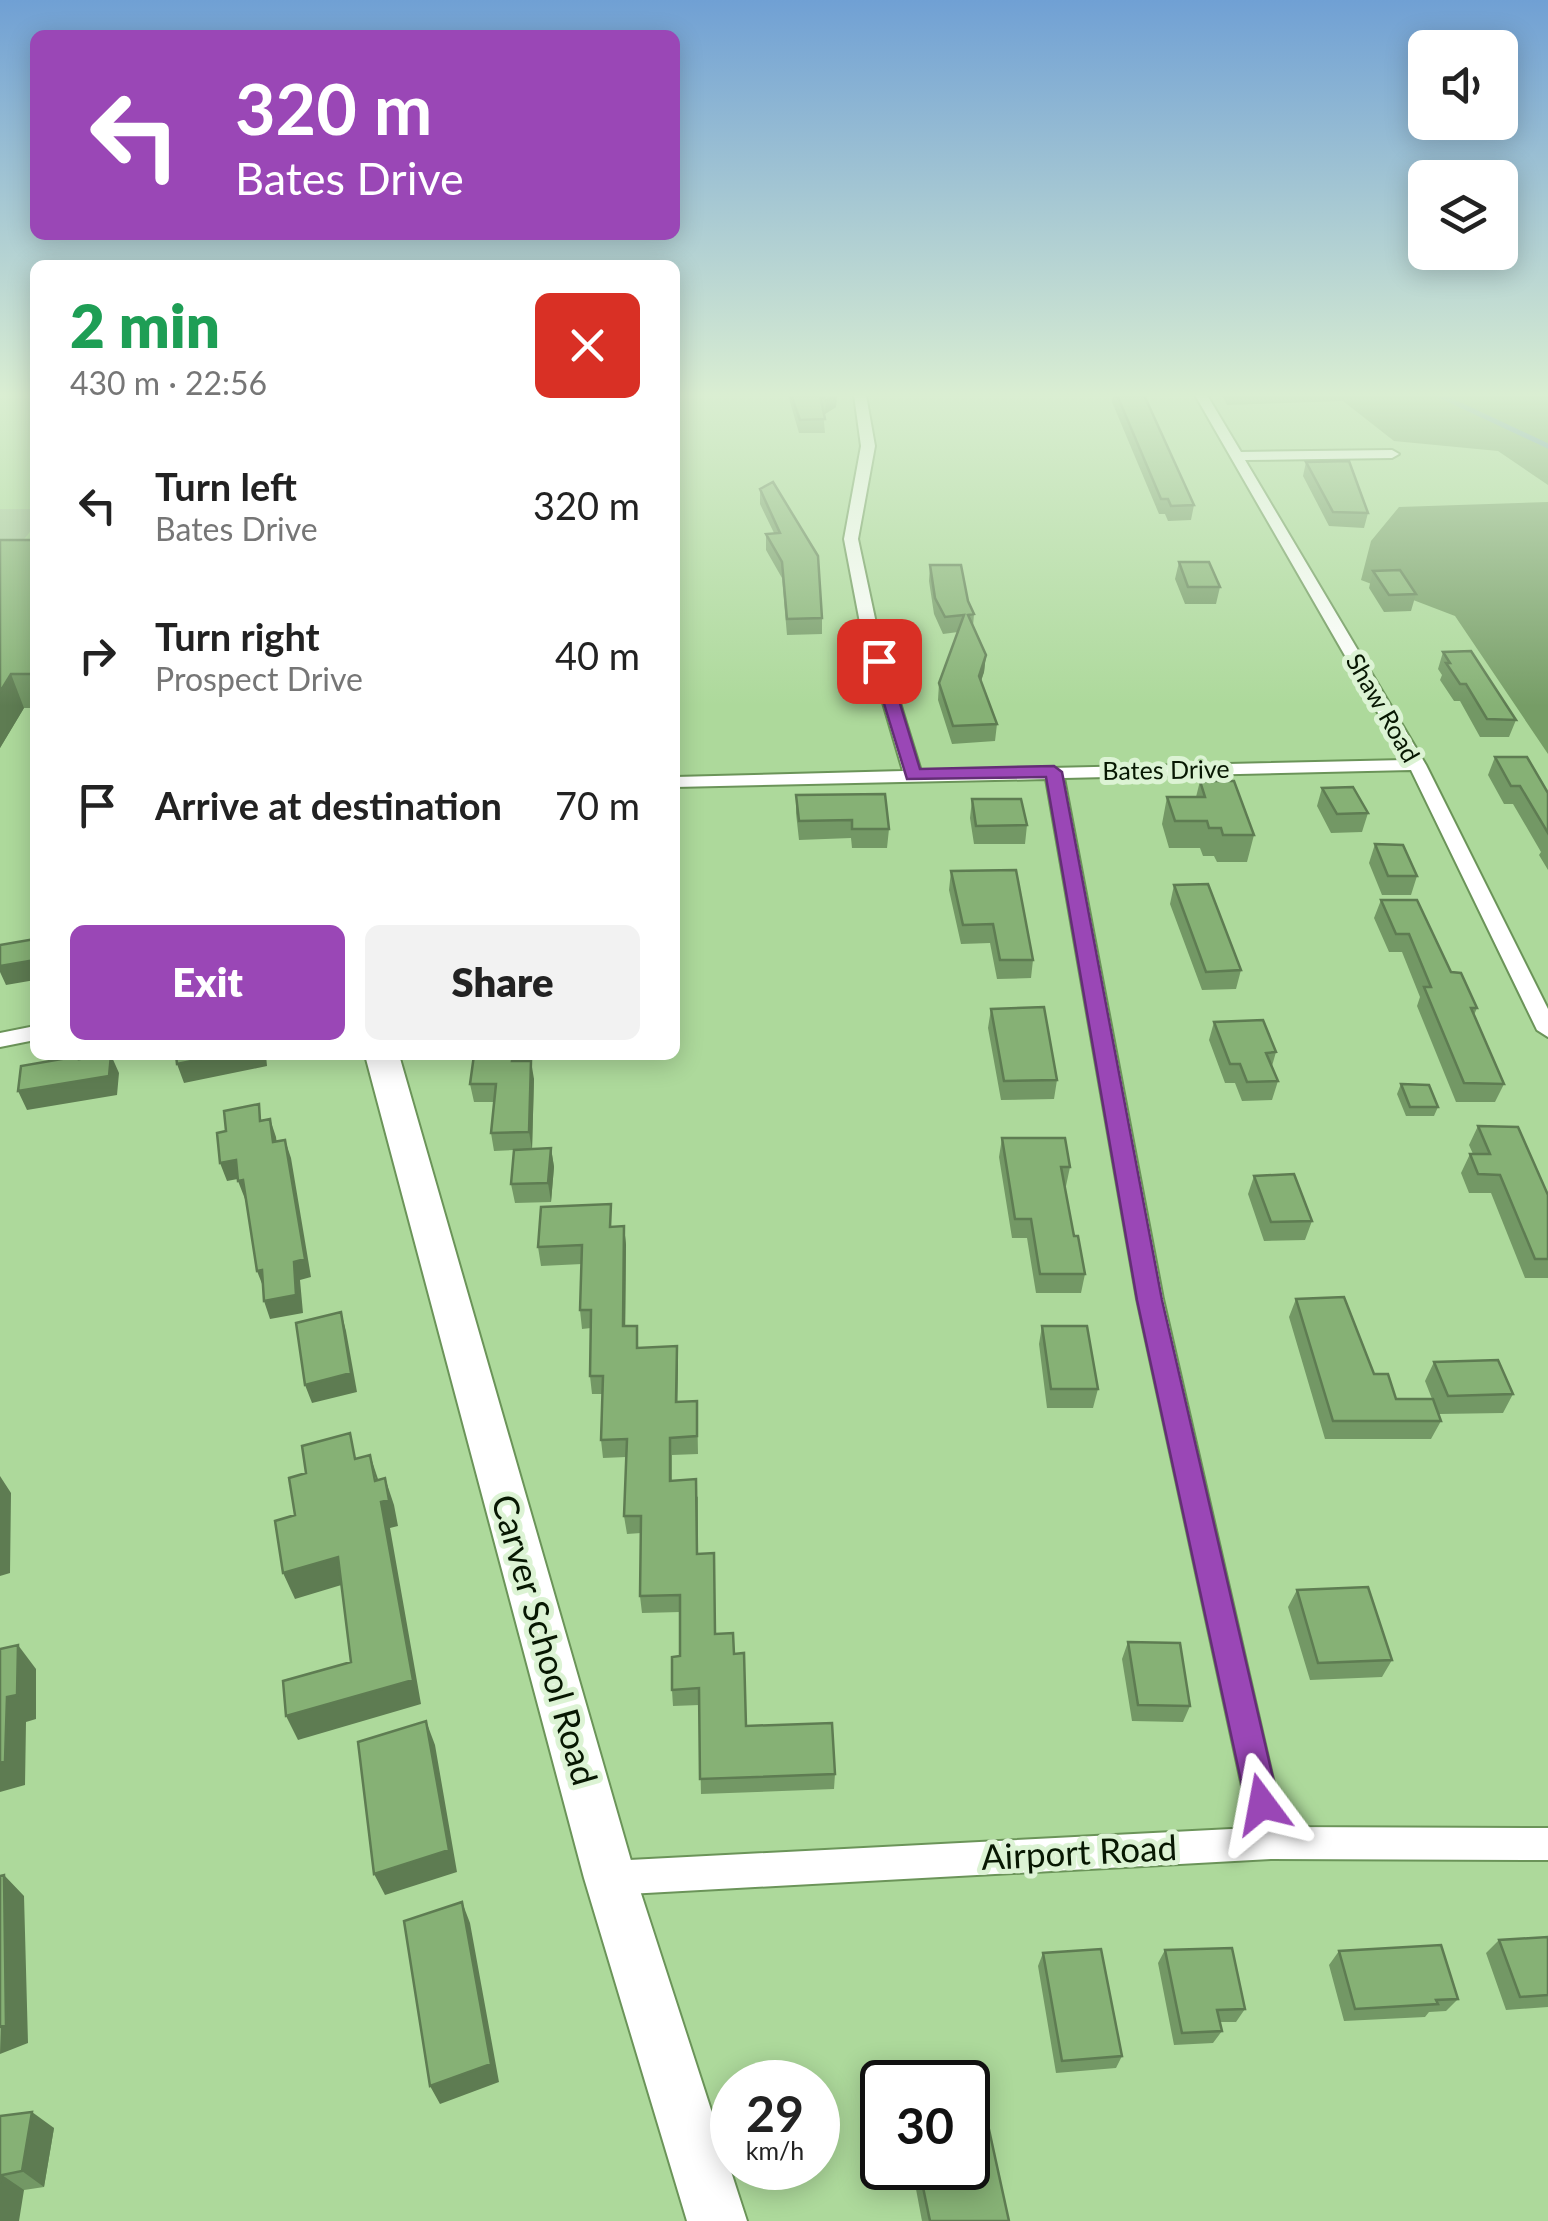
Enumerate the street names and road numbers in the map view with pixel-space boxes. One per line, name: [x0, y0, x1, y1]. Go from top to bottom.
street label: Shaw Road: [1341, 648, 1427, 767]
street label: Bates Drive: [1102, 753, 1230, 785]
street label: Carver School Road: [484, 1489, 607, 1790]
street label: Airport Road: [980, 1825, 1178, 1877]

